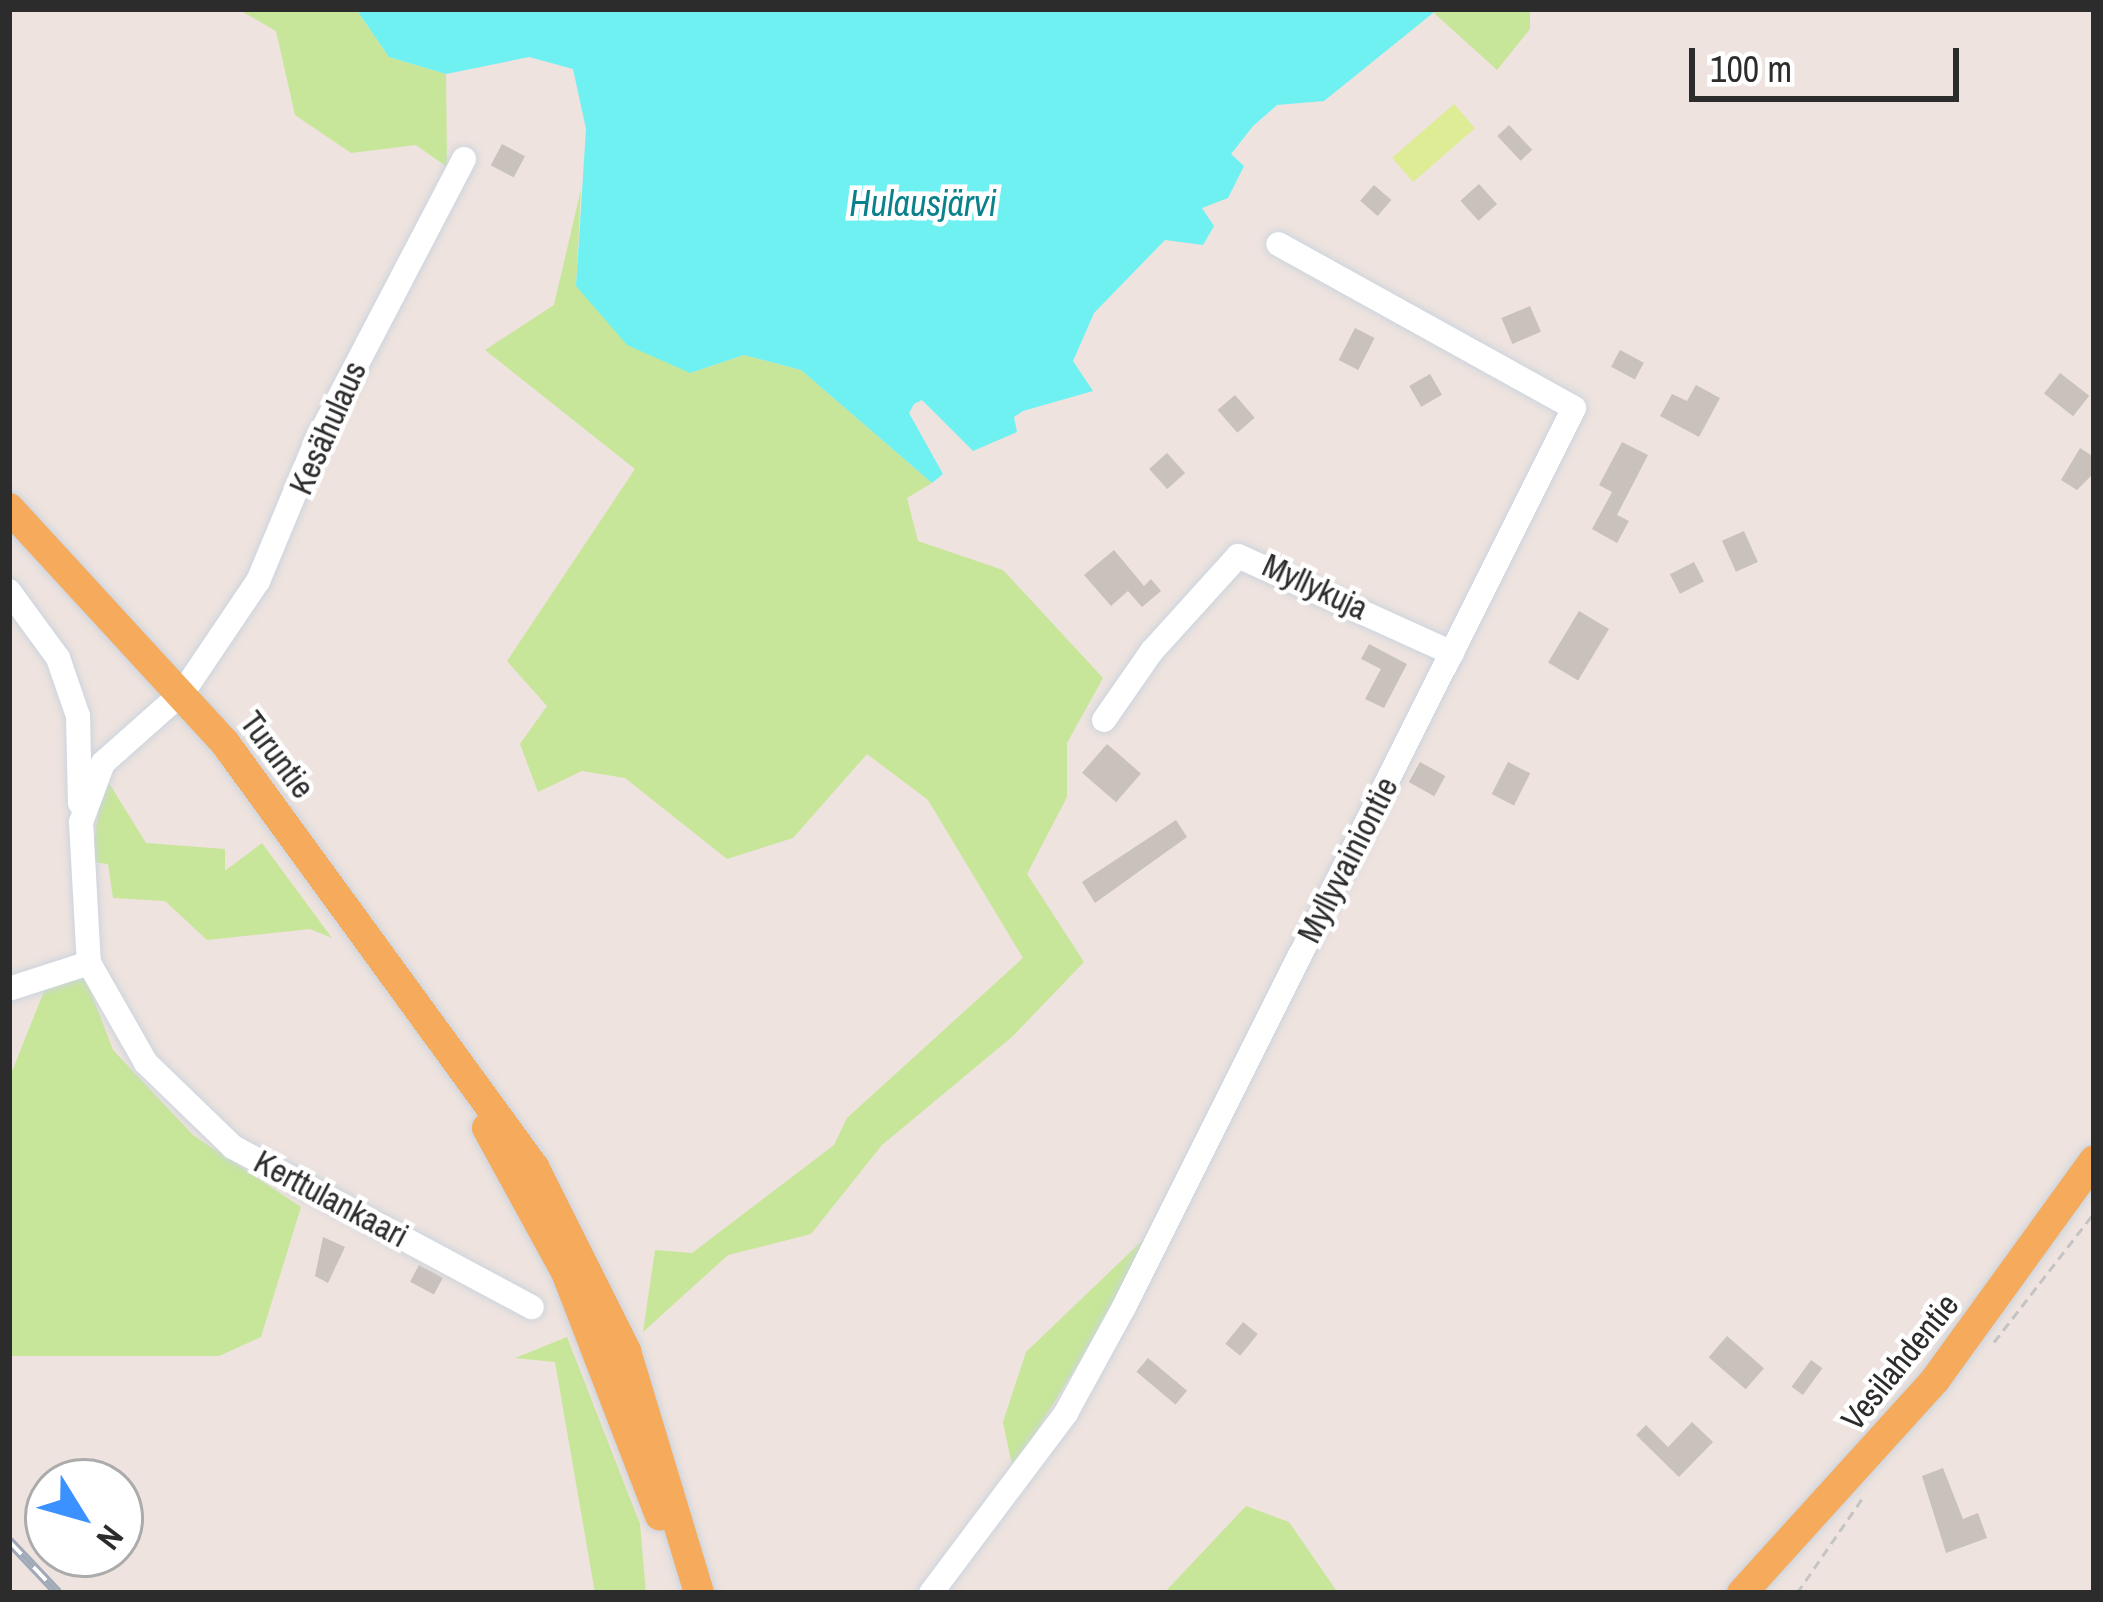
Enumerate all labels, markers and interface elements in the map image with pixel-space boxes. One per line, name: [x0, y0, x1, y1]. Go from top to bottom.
scale bar: [1695, 24, 1965, 98]
text: 100 m: [1710, 45, 1792, 93]
water label: Hulausjärvi: [849, 182, 997, 226]
street label: Kesähulaus: [281, 355, 375, 501]
street label: Myllykuja: [1256, 546, 1374, 628]
street label: Turuntie: [232, 704, 322, 806]
street label: Myllyvainiontie: [1289, 771, 1407, 949]
street label: Kerttulankaari: [247, 1142, 415, 1256]
street label: Vesilahdentie: [1833, 1286, 1967, 1438]
north arrow: [24, 1458, 144, 1578]
text: N: [87, 1517, 134, 1559]

